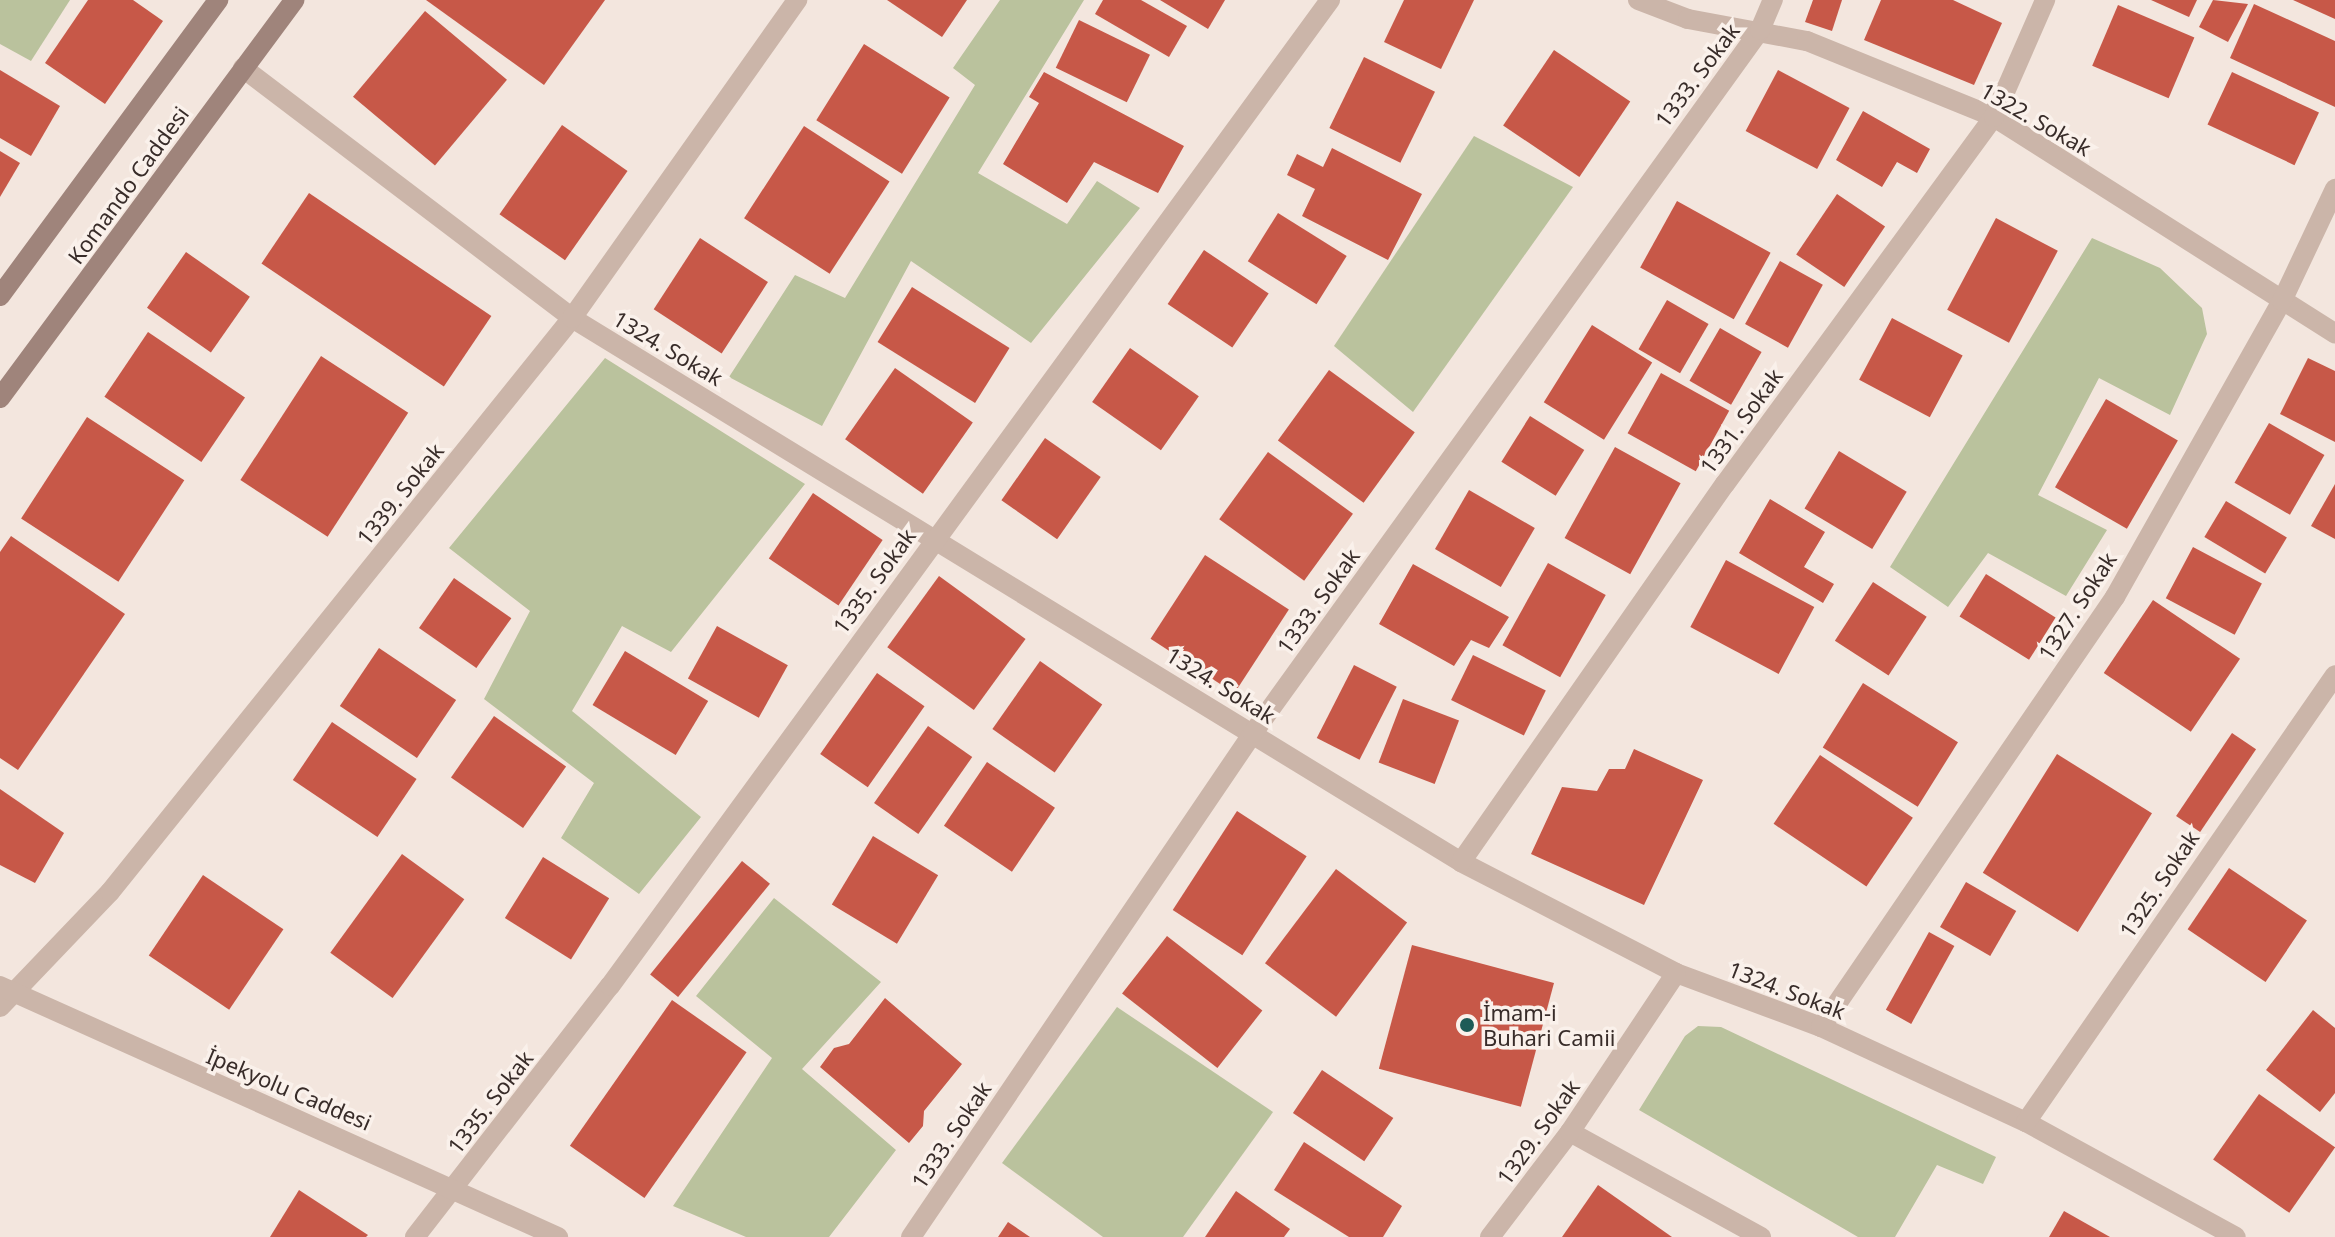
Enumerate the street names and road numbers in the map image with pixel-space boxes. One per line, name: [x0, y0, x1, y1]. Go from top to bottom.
street label: 1333. Sokak: [1649, 18, 1745, 132]
street label: 1322. Sokak: [1976, 77, 2096, 161]
street label: Komando Caddesi: [62, 101, 194, 269]
street label: 1324. Sokak: [608, 305, 728, 391]
street label: 1331. Sokak: [1694, 363, 1788, 479]
street label: 1339. Sokak: [351, 438, 449, 550]
street label: 1335. Sokak: [827, 523, 921, 639]
street label: 1333. Sokak: [1271, 543, 1365, 659]
street label: 1327. Sokak: [2032, 547, 2122, 665]
street label: 1324. Sokak: [1162, 641, 1280, 729]
street label: 1325. Sokak: [2114, 826, 2204, 942]
street label: 1324. Sokak: [1725, 956, 1849, 1024]
street label: İpekyolu Caddesi: [203, 1042, 375, 1136]
street label: 1335. Sokak: [442, 1045, 538, 1159]
street label: 1329. Sokak: [1491, 1074, 1585, 1190]
street label: 1333. Sokak: [906, 1077, 996, 1193]

